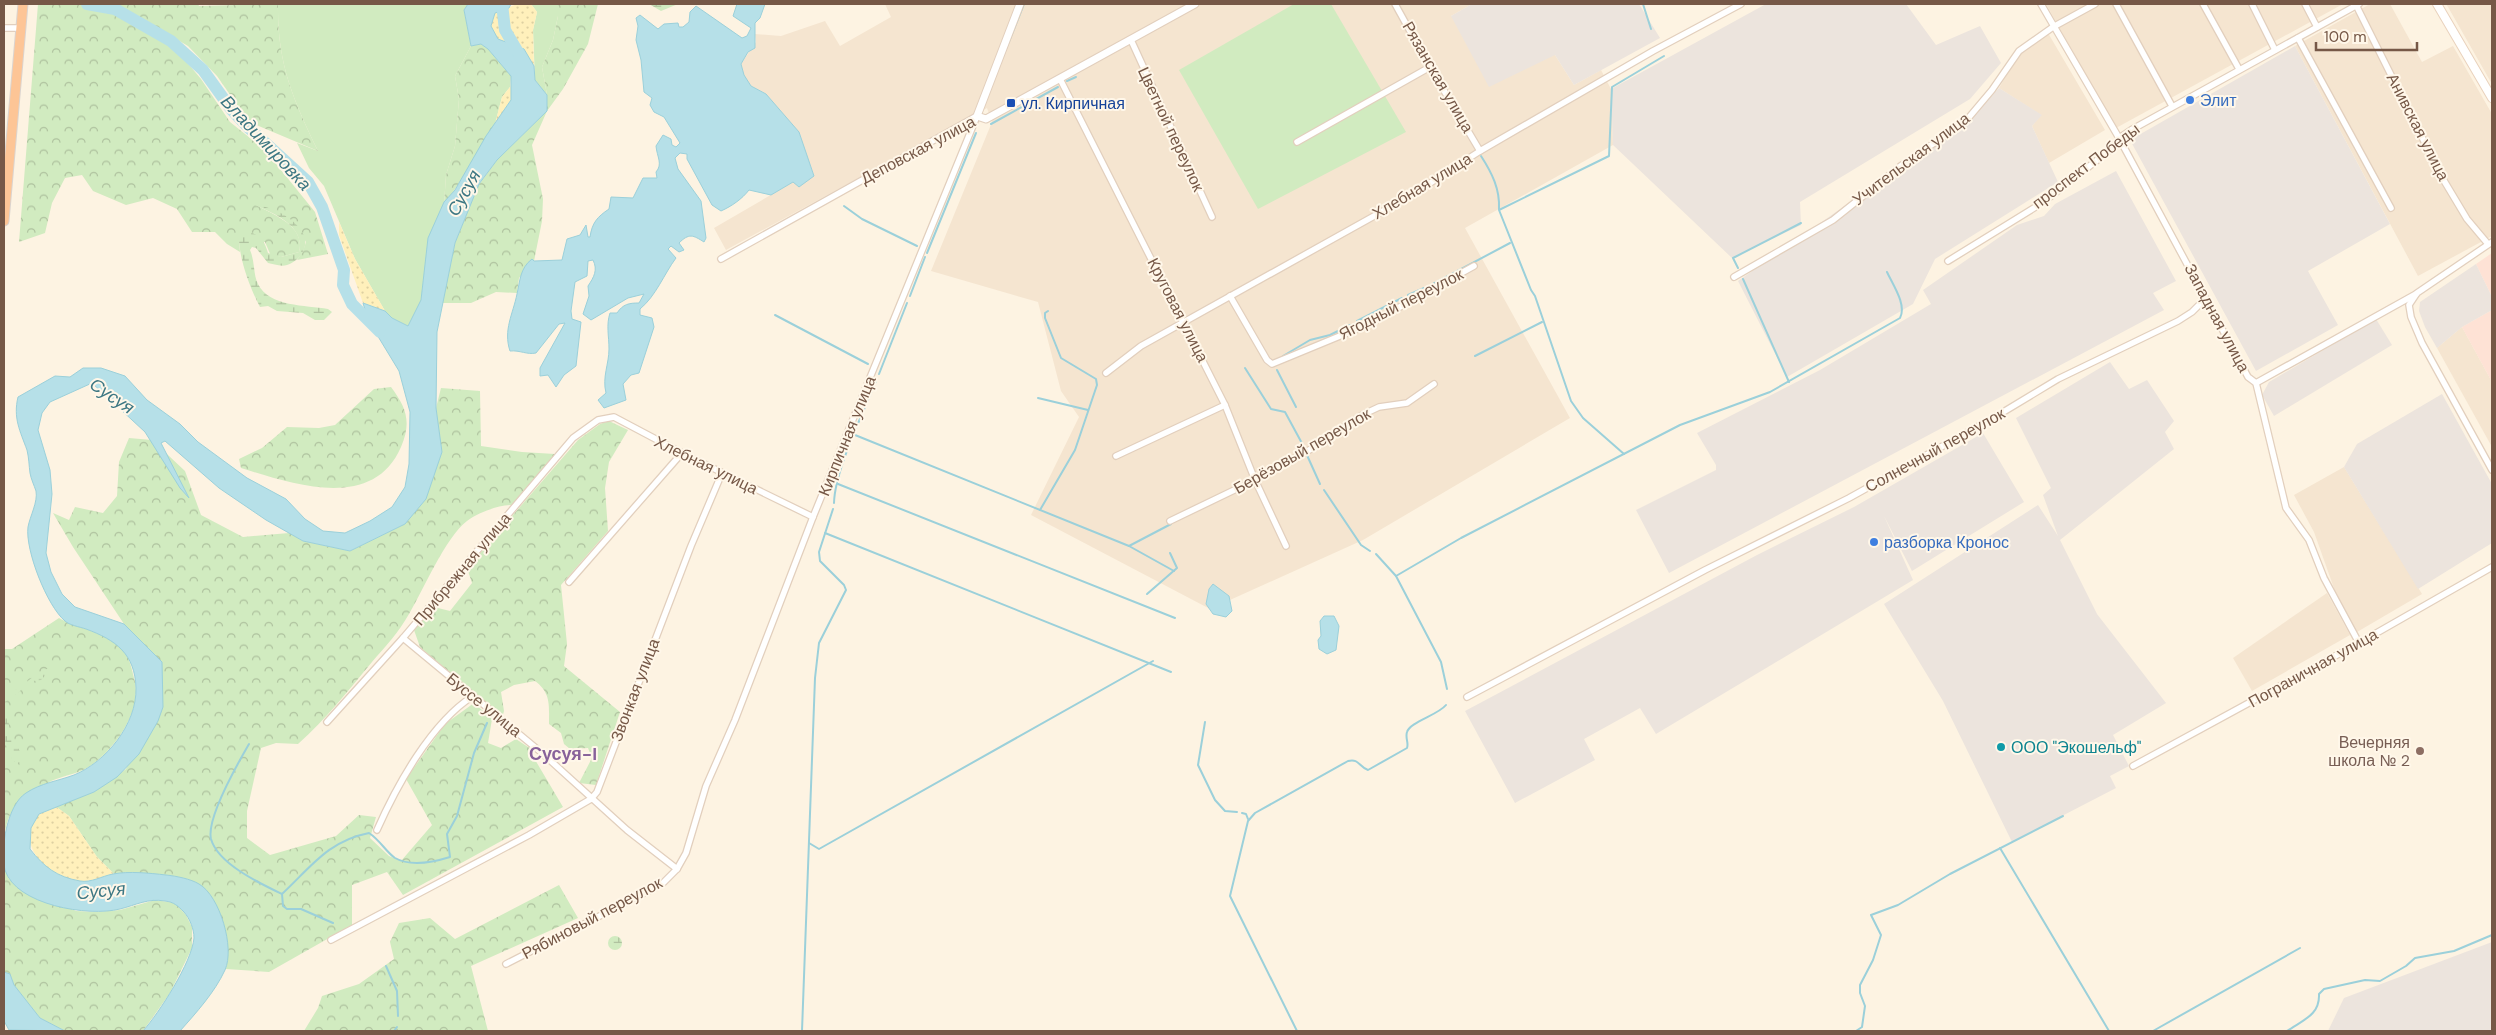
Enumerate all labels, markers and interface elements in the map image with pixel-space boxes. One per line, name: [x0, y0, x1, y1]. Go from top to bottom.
street label: Рязанская улица: [1398, 18, 1478, 136]
scale bar: [2316, 20, 2417, 52]
text: 100 m: [2324, 27, 2367, 47]
street label: Цветной переулок: [1133, 63, 1209, 196]
street label: Анивская улица: [2382, 70, 2454, 184]
water label: Владимировка: [215, 90, 317, 196]
place label: Элит: [2200, 90, 2237, 111]
place label: ул. Кирпичная: [1021, 93, 1125, 114]
marker: Элит: [2184, 94, 2196, 106]
marker: ул. Кирпичная: [1005, 97, 1017, 109]
street label: Учительская улица: [1848, 108, 1974, 210]
street label: Деповская улица: [857, 111, 979, 189]
street label: проспект Победы: [2028, 119, 2144, 213]
street label: Хлебная улица: [1368, 148, 1476, 224]
water label: Сусуя: [442, 165, 487, 220]
street label: Круговая улица: [1143, 254, 1213, 366]
street label: Западная улица: [2180, 260, 2255, 376]
street label: Ягодный переулок: [1335, 263, 1468, 344]
water label: Сусуя: [85, 372, 139, 420]
street label: Кирпичная улица: [813, 373, 881, 499]
street label: Солнечный переулок: [1861, 402, 2010, 497]
street label: Берёзовый переулок: [1230, 403, 1375, 499]
street label: Хлебная улица: [651, 431, 761, 499]
street label: Прибрежная улица: [408, 508, 516, 630]
place label: разборка Кронос: [1884, 532, 2009, 553]
marker: разборка Кронос: [1868, 536, 1880, 548]
street label: Пограничная улица: [2245, 624, 2381, 712]
street label: Звонкая улица: [606, 635, 664, 745]
street label: Буссе улица: [442, 668, 526, 742]
place label: Вечерняя школа № 2: [2328, 732, 2410, 771]
place label: ООО "Экошельф": [2011, 737, 2142, 758]
marker: ООО "Экошельф": [1995, 741, 2007, 753]
district label: Сусуя-I: [529, 742, 597, 766]
marker: Вечерняя школа № 2: [2414, 745, 2426, 757]
street label: Рябиновый переулок: [518, 872, 667, 964]
water label: Сусуя: [75, 876, 127, 906]

